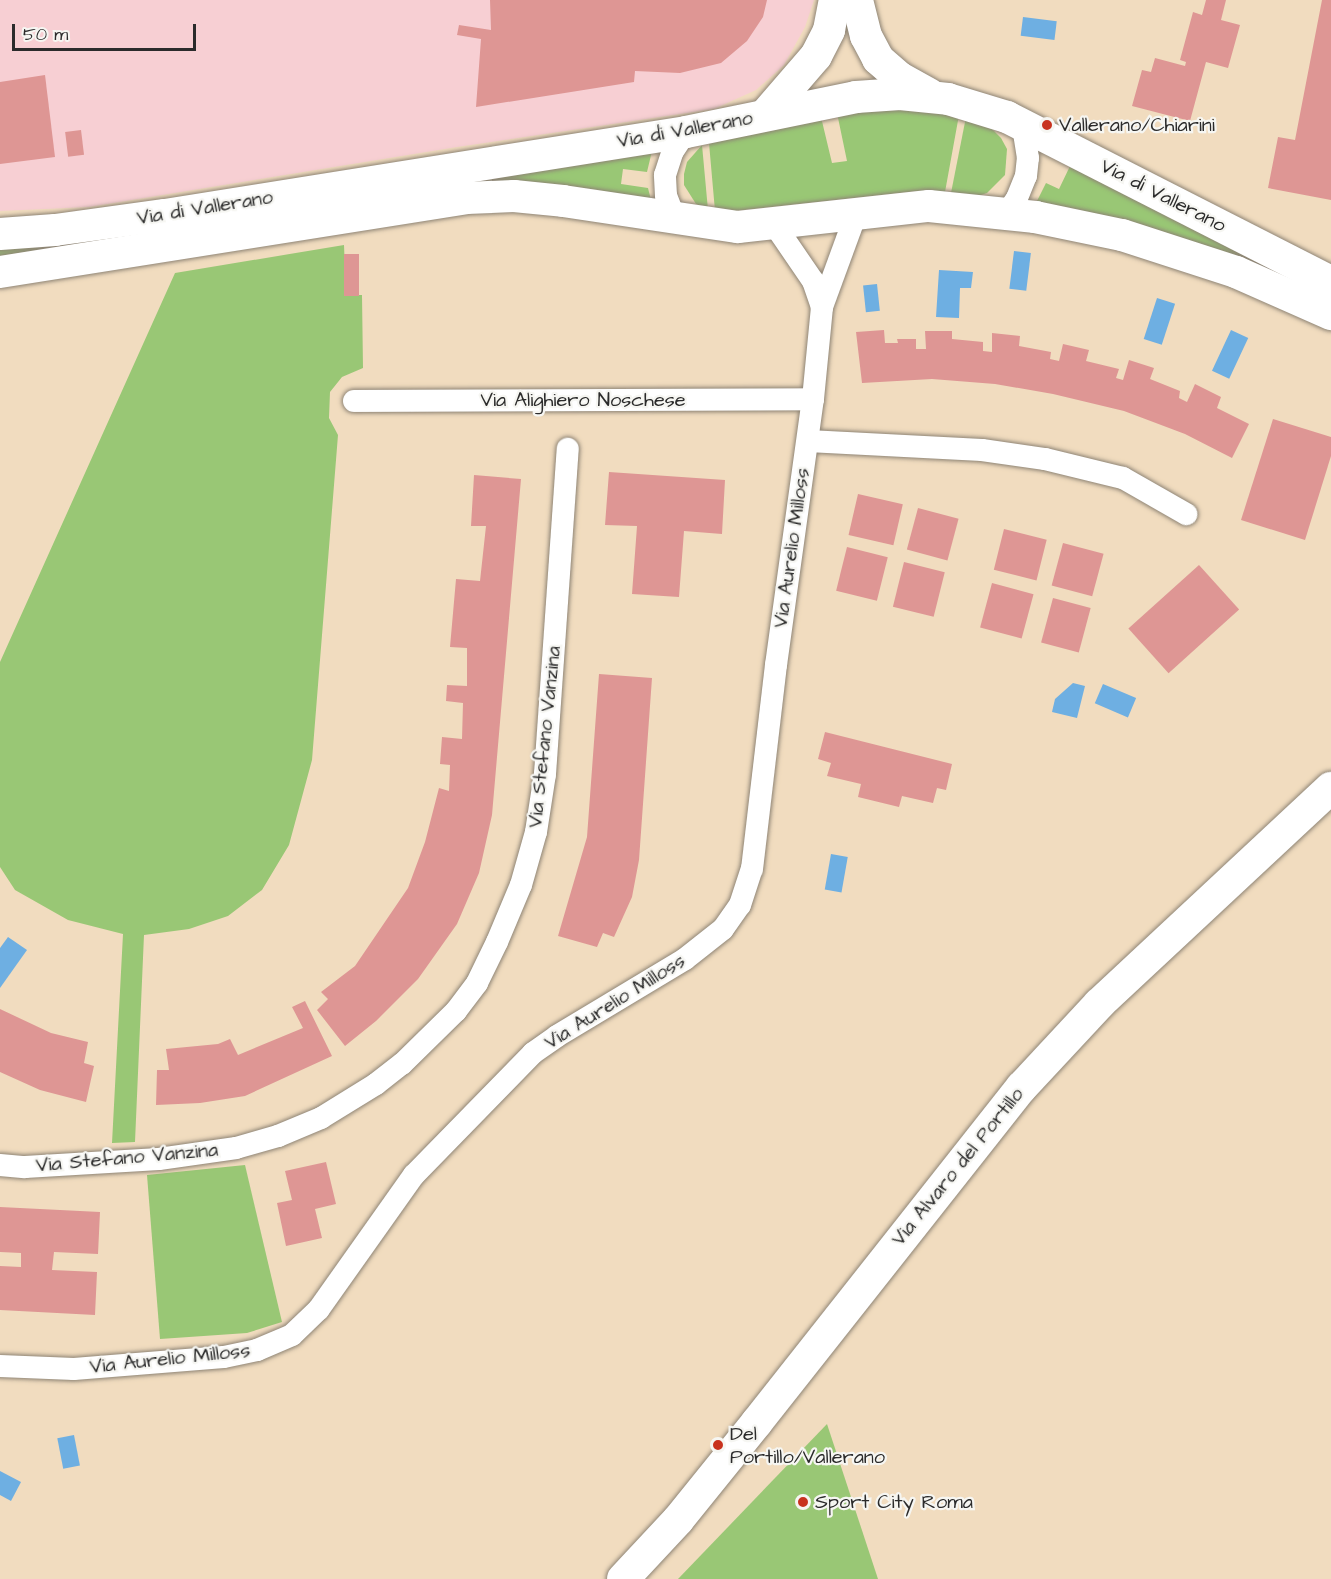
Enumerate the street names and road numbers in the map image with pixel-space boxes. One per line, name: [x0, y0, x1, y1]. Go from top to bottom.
street label: Via di Vallerano: [615, 106, 755, 154]
street label: Via di Vallerano: [1096, 154, 1230, 238]
street label: Via di Vallerano: [135, 185, 275, 231]
street label: Via Alighiero Noschese: [480, 388, 686, 412]
street label: Via Aurelio Milloss: [769, 467, 815, 629]
street label: Via Stefano Vanzina: [524, 645, 566, 829]
street label: Via Aurelio Milloss: [540, 949, 690, 1055]
street label: Via Alvaro del Portillo: [887, 1083, 1029, 1251]
street label: Via Stefano Vanzina: [35, 1138, 219, 1178]
street label: Via Aurelio Milloss: [89, 1339, 251, 1379]

